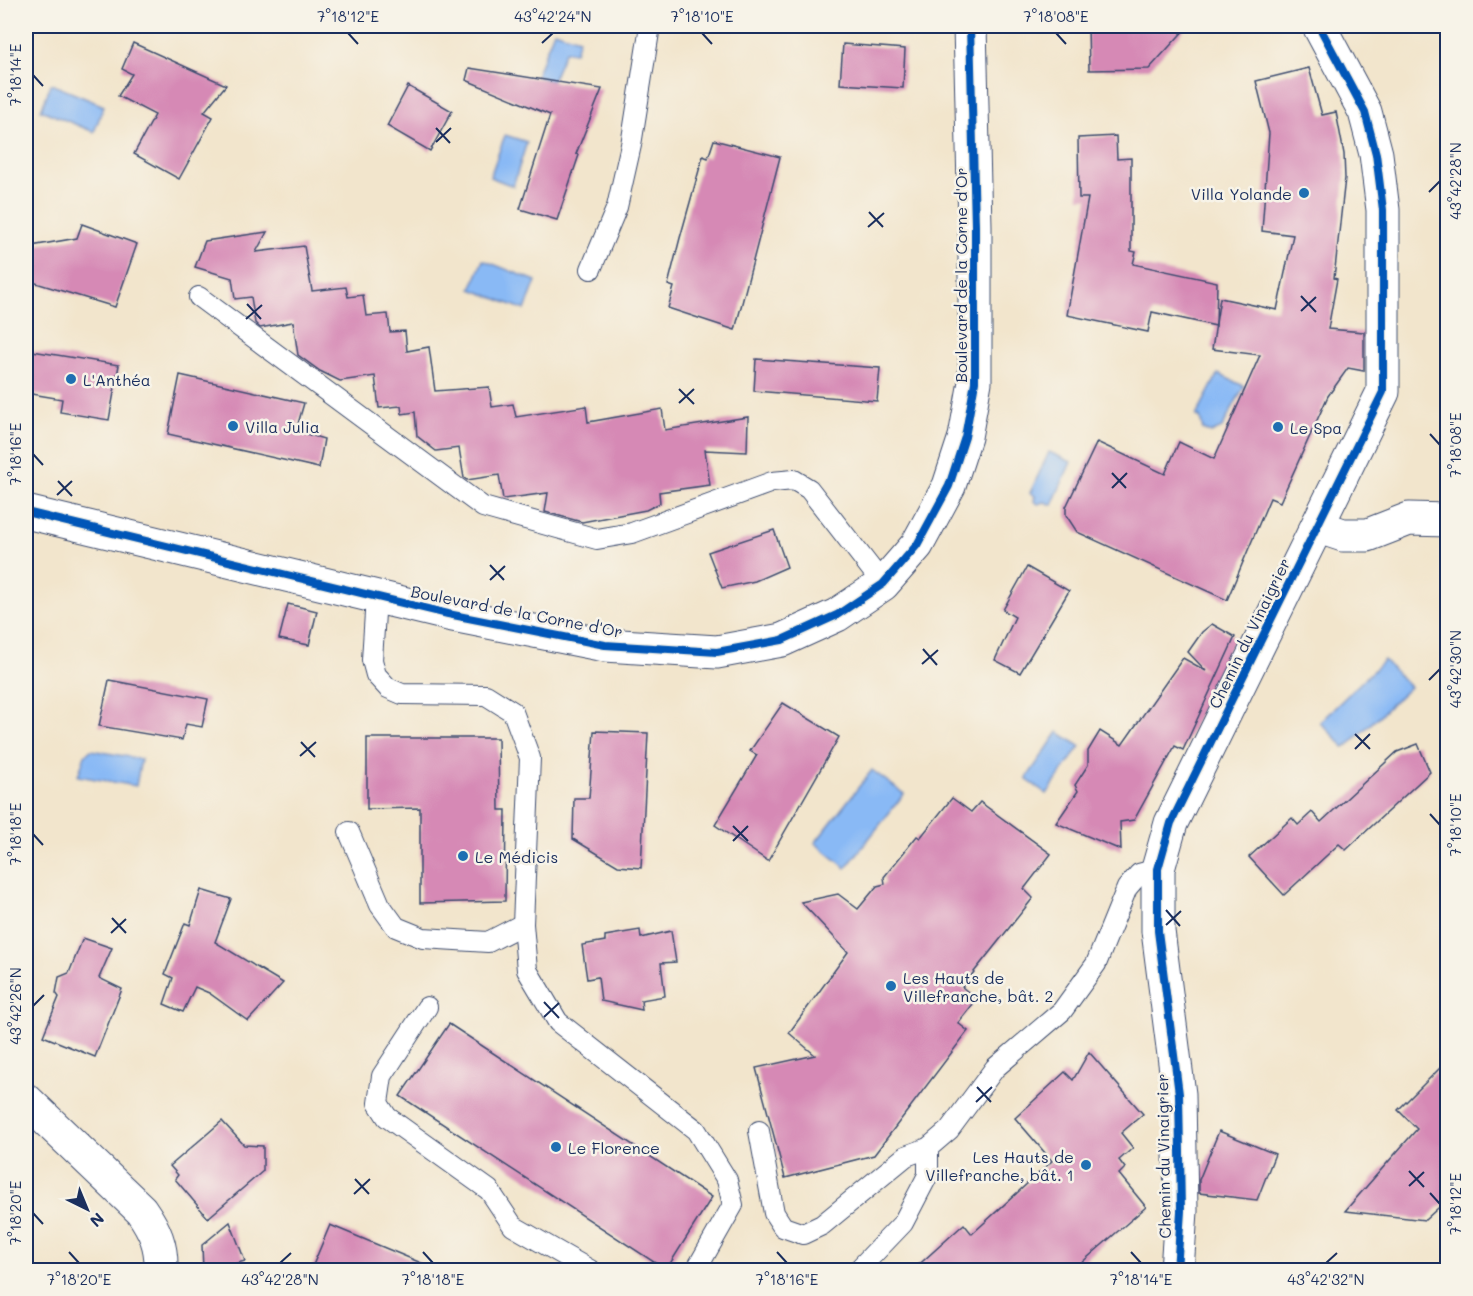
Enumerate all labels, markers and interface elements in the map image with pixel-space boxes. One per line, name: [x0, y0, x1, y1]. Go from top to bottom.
text: 7°18'12"E: [317, 6, 379, 26]
text: 43°42'24"N: [514, 6, 592, 26]
text: 7°18'10"E: [670, 6, 734, 26]
text: 7°18'08"E: [1023, 6, 1089, 26]
text: 7°18'14"E: [5, 43, 25, 106]
text: 43°42'28"N: [1445, 142, 1465, 220]
street label: Boulevard de la Corne d'Or: [950, 167, 971, 383]
place label: Villa Yolande: [1191, 183, 1292, 204]
marker: Villa Yolande: [1297, 186, 1311, 200]
place label: L'Anthéa: [83, 369, 151, 390]
marker: L'Anthéa: [64, 372, 78, 386]
text: 7°18'08"E: [1445, 412, 1465, 478]
place label: Villa Julia: [245, 416, 320, 437]
place label: Le Spa: [1290, 417, 1342, 438]
marker: Villa Julia: [226, 419, 240, 433]
marker: Le Spa: [1271, 420, 1285, 434]
text: 7°18'16"E: [5, 422, 25, 485]
street label: Chemin du Vinaigrier: [1203, 554, 1295, 712]
street label: Boulevard de la Corne d'Or: [409, 580, 625, 642]
text: 43°42'30"N: [1445, 630, 1465, 708]
text: 7°18'10"E: [1445, 793, 1465, 857]
text: 7°18'18"E: [5, 802, 25, 865]
place label: Le Médicis: [475, 846, 558, 867]
marker: Le Médicis: [456, 849, 470, 863]
text: 43°42'26"N: [5, 967, 25, 1045]
place label: Les Hauts de Villefranche, bât. 2: [903, 967, 1053, 1006]
marker: Les Hauts de Villefranche, bât. 2: [884, 979, 898, 993]
street label: Chemin du Vinaigrier: [1151, 1073, 1175, 1239]
place label: Le Florence: [568, 1137, 660, 1158]
marker: Le Florence: [549, 1140, 563, 1154]
place label: Les Hauts de Villefranche, bât. 1: [925, 1146, 1074, 1185]
marker: Les Hauts de Villefranche, bât. 1: [1079, 1158, 1093, 1172]
text: 7°18'12"E: [1445, 1173, 1465, 1235]
north arrow: [57, 1179, 117, 1239]
text: 7°18'20"E: [5, 1180, 25, 1245]
text: N: [86, 1209, 109, 1232]
text: 7°18'20"E: [47, 1269, 112, 1289]
text: 43°42'28"N: [241, 1269, 319, 1289]
text: 7°18'18"E: [402, 1269, 465, 1289]
text: 7°18'16"E: [756, 1269, 819, 1289]
text: 7°18'14"E: [1110, 1269, 1173, 1289]
text: 43°42'32"N: [1287, 1269, 1365, 1289]

